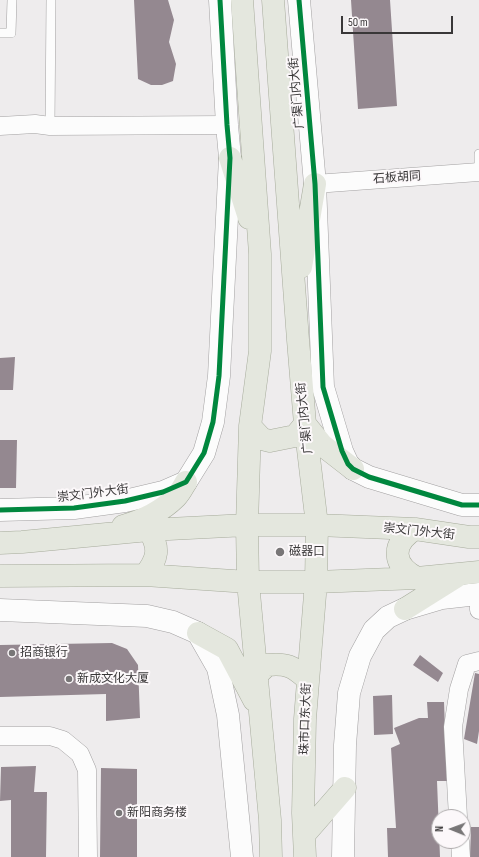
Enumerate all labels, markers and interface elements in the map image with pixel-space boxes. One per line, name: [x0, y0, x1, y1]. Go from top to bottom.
scale bar: [343, 8, 455, 34]
text: 50 m: [348, 15, 368, 30]
street label: 广渠门内大街: [287, 57, 307, 129]
street label: 石板胡同: [373, 169, 421, 187]
street label: 广渠门内大街: [294, 381, 316, 455]
street label: 崇文门外大街: [56, 482, 130, 506]
street label: 崇文门外大街: [382, 521, 456, 543]
place label: 磁器口: [289, 545, 325, 559]
marker: 磁器口: [274, 546, 286, 558]
place label: 招商银行: [20, 646, 68, 660]
marker: 招商银行: [7, 648, 17, 658]
place label: 新成文化大厦: [77, 672, 149, 686]
marker: 新成文化大厦: [64, 674, 74, 684]
street label: 珠市口东大街: [298, 683, 314, 755]
place label: 新阳商务楼: [127, 806, 187, 820]
marker: 新阳商务楼: [114, 808, 124, 818]
north arrow: [431, 809, 471, 849]
text: N: [433, 826, 446, 832]

